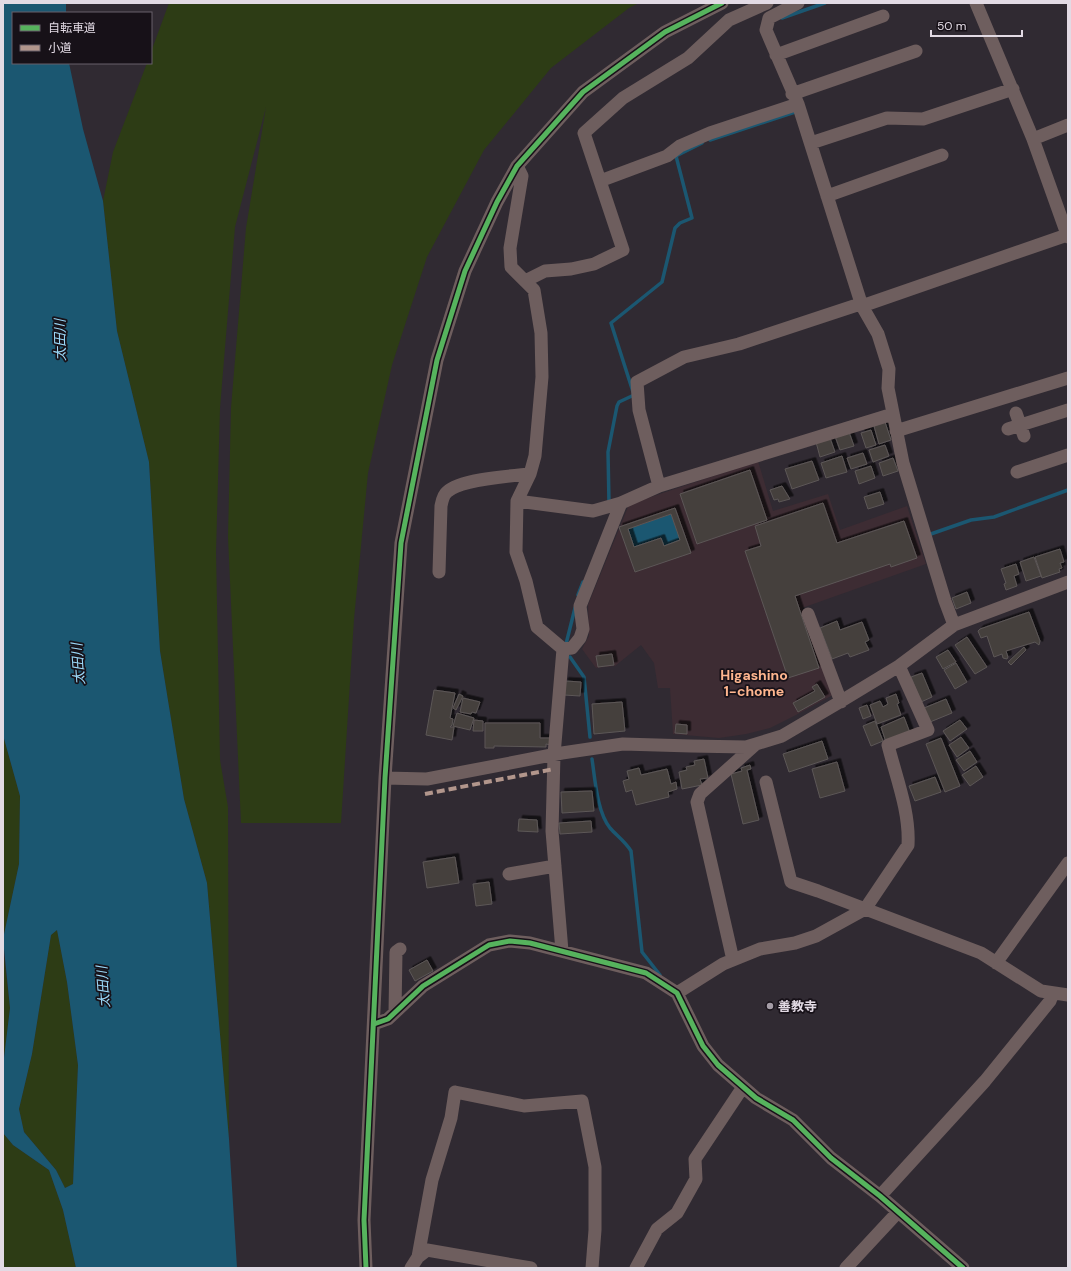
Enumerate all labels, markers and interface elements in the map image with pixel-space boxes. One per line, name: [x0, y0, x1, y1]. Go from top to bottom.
legend: [12, 12, 152, 64]
scale bar: [931, 12, 1022, 38]
text: 50 m: [937, 18, 966, 34]
text: 自転車道: [48, 20, 96, 36]
text: 小道: [48, 40, 72, 56]
water label: 太田川: [51, 317, 69, 361]
water label: 太田川: [67, 640, 88, 686]
district label: Higashino 1-chome: [720, 666, 788, 700]
water label: 太田川: [92, 963, 113, 1009]
place label: 善教寺: [778, 998, 817, 1015]
marker: 善教寺: [765, 1001, 775, 1011]

